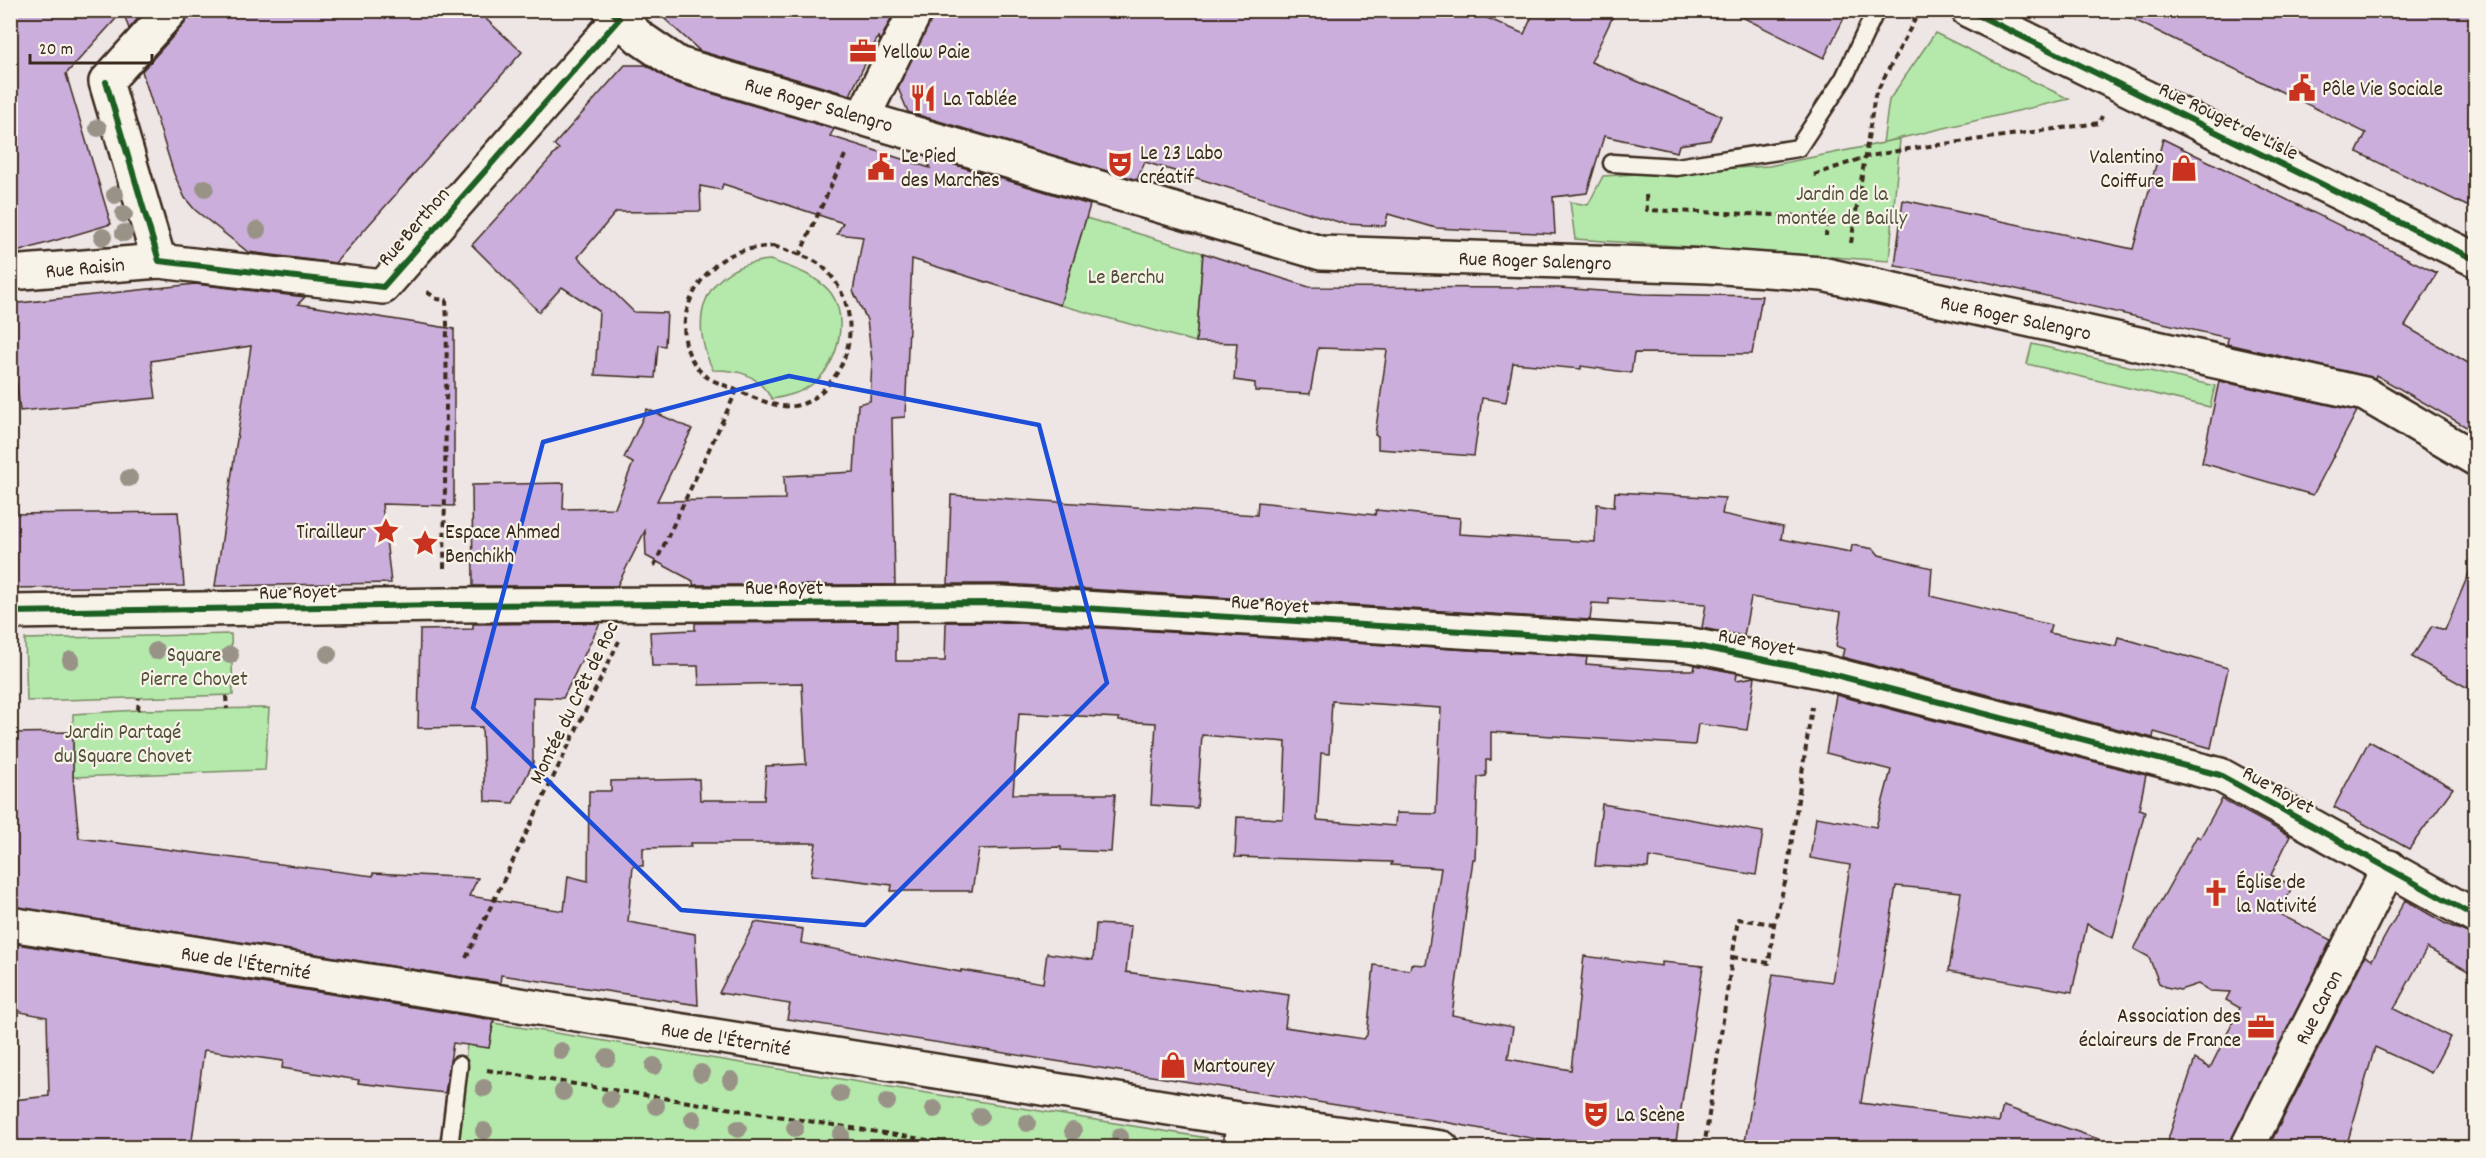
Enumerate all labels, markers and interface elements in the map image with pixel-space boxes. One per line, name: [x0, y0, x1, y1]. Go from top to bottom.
scale bar: [30, 27, 152, 65]
office icon: Yellow Paie: [848, 36, 878, 66]
text: 20 m: [39, 38, 73, 63]
place label: Yellow Paie: [883, 39, 970, 69]
street label: Rue Roger Salengro: [740, 71, 896, 142]
public building icon: Pôle Vie Sociale: [2287, 73, 2317, 103]
street label: Rue Rouget de Lisle: [2153, 76, 2303, 170]
place label: Pôle Vie Sociale: [2322, 76, 2443, 106]
restaurant icon: La Tablée: [908, 83, 938, 113]
place label: La Tablée: [943, 86, 1017, 116]
place label: Le 23 Labo créatif: [1140, 140, 1223, 194]
place label: Le Pied des Marches: [901, 143, 1000, 197]
place label: Valentino Coiffure: [2089, 144, 2164, 198]
theatre icon: Le 23 Labo créatif: [1105, 149, 1135, 179]
public building icon: Le Pied des Marches: [866, 152, 896, 182]
shop icon: Valentino Coiffure: [2169, 153, 2199, 183]
park label: Jardin de la montée de Bailly: [1777, 181, 1908, 235]
street label: Rue Berthon: [372, 182, 458, 274]
street label: Rue Roger Salengro: [1458, 245, 1612, 281]
street label: Rue Raisin: [44, 252, 126, 288]
park label: Le Berchu: [1088, 264, 1164, 294]
street label: Rue Roger Salengro: [1937, 289, 2093, 351]
place icon: Tirailleur: [371, 516, 401, 546]
place label: Tirailleur: [296, 519, 366, 549]
place label: Espace Ahmed Benchikh: [445, 519, 560, 573]
place icon: Espace Ahmed Benchikh: [410, 528, 440, 558]
street label: Rue Royet: [745, 575, 823, 605]
street label: Rue Royet: [259, 578, 338, 610]
street label: Rue Royet: [1230, 588, 1310, 624]
street label: Montée du Crêt de Roc: [523, 617, 628, 790]
street label: Rue Royet: [1715, 622, 1798, 666]
park label: Square Pierre Chovet: [140, 642, 248, 696]
park label: Jardin Partagé du Square Chovet: [54, 719, 192, 773]
street label: Rue Royet: [2236, 759, 2319, 824]
place label: Église de la Nativité: [2236, 869, 2317, 923]
church icon: Église de la Nativité: [2201, 878, 2231, 908]
street label: Rue de l'Éternité: [178, 940, 313, 990]
street label: Rue Caron: [2289, 966, 2352, 1051]
place label: Association des éclaireurs de France: [2079, 1003, 2241, 1057]
office icon: Association des éclaireurs de France: [2246, 1012, 2276, 1042]
street label: Rue de l'Éternité: [658, 1016, 793, 1066]
shop icon: Martourey: [1158, 1050, 1188, 1080]
place label: Martourey: [1193, 1053, 1275, 1083]
theatre icon: La Scène: [1581, 1099, 1611, 1129]
place label: La Scène: [1616, 1102, 1685, 1132]

